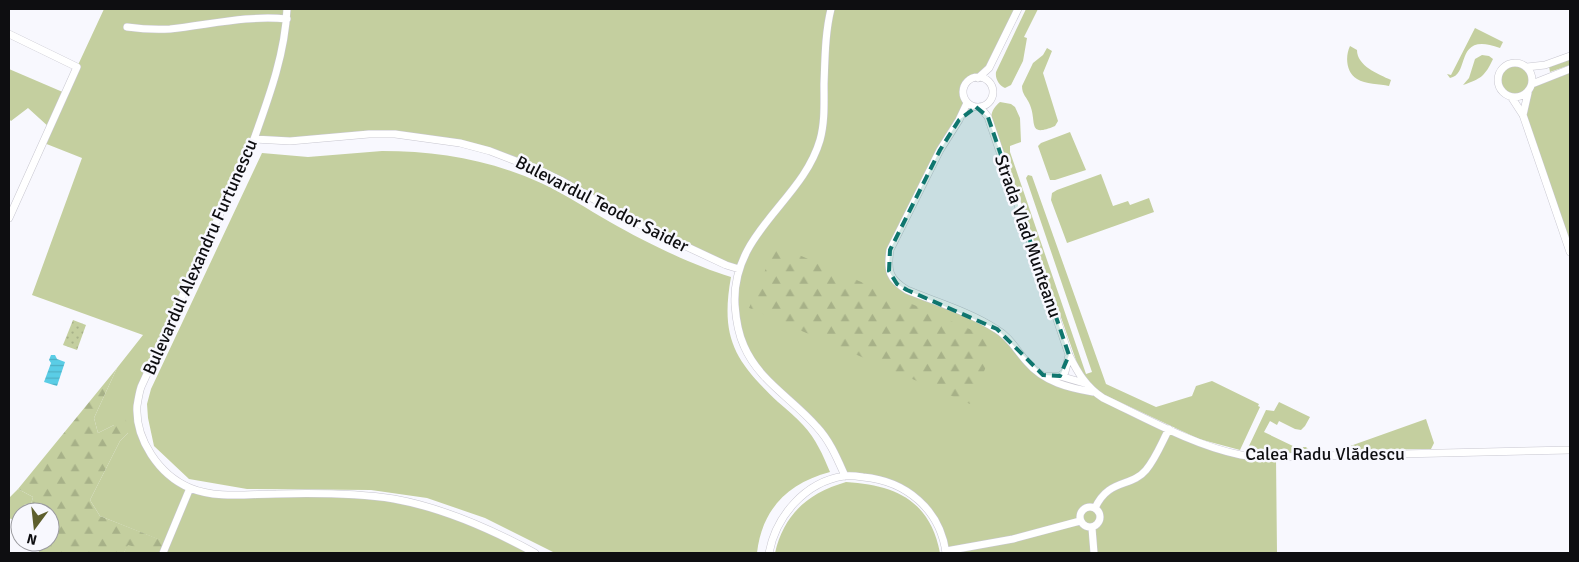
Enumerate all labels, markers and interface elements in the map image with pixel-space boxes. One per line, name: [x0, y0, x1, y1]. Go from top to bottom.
street label: Bulevardul Alexandru Furtunescu: [138, 136, 262, 378]
street label: Bulevardul Teodor Saider: [512, 151, 693, 257]
street label: Strada Vlad Munteanu: [990, 152, 1066, 320]
street label: Calea Radu Vlădescu: [1245, 443, 1405, 465]
north arrow: [10, 502, 60, 552]
text: N: [25, 530, 39, 549]

